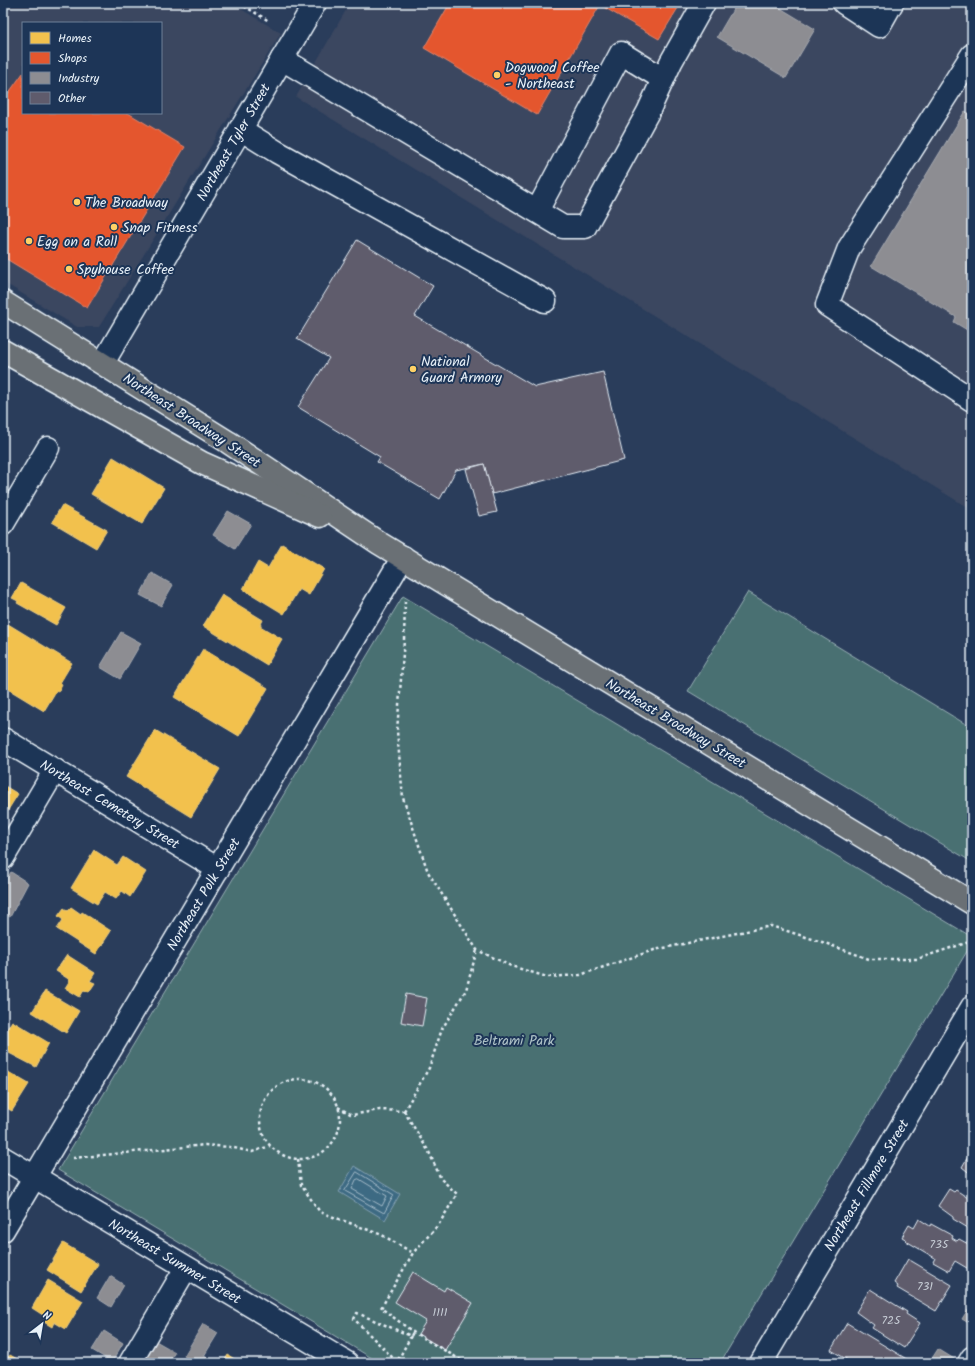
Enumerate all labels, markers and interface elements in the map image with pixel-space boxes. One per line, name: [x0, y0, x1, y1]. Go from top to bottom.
legend: [22, 22, 162, 114]
text: Homes: [58, 29, 92, 48]
text: Shops: [58, 49, 87, 68]
place label: Dogwood Coffee - Northeast: [505, 57, 600, 95]
text: Industry: [58, 69, 100, 88]
marker: Dogwood Coffee - Northeast: [492, 70, 502, 80]
street label: Northeast Tyler Street: [191, 79, 277, 205]
text: Other: [58, 89, 87, 108]
place label: The Broadway: [85, 192, 168, 214]
marker: The Broadway: [72, 197, 82, 207]
place label: Snap Fitness: [122, 217, 198, 239]
marker: Snap Fitness: [109, 222, 119, 232]
place label: Egg on a Roll: [37, 231, 118, 253]
marker: Egg on a Roll: [24, 236, 34, 246]
place label: Spyhouse Coffee: [77, 259, 175, 281]
marker: Spyhouse Coffee: [64, 264, 74, 274]
place label: National Guard Armory: [421, 351, 502, 389]
marker: National Guard Armory: [408, 364, 418, 374]
street label: Northeast Broadway Street: [118, 368, 265, 474]
street label: Northeast Broadway Street: [601, 673, 750, 775]
street label: Northeast Cemetery Street: [36, 754, 184, 856]
street label: Northeast Polk Street: [161, 833, 247, 955]
park label: Beltrami Park: [474, 1030, 555, 1052]
street label: Northeast Fillmore Street: [819, 1115, 915, 1256]
street label: Northeast Summer Street: [104, 1213, 246, 1311]
house number: 735: [930, 1235, 950, 1254]
house number: 731: [917, 1277, 933, 1296]
house number: 1111: [432, 1303, 448, 1322]
north arrow: [22, 1304, 62, 1344]
text: N: [39, 1307, 54, 1326]
house number: 725: [882, 1311, 902, 1330]

